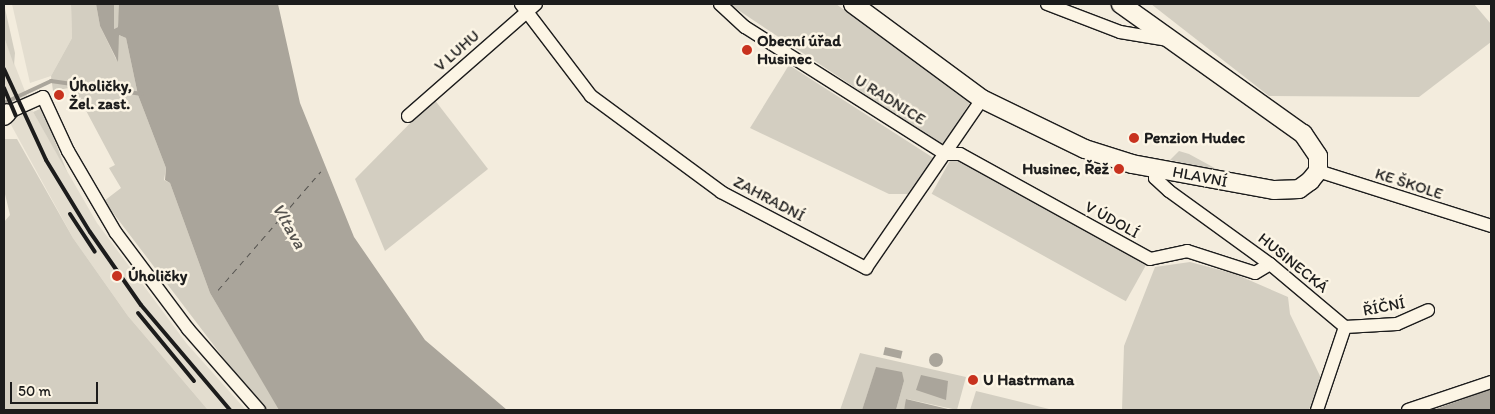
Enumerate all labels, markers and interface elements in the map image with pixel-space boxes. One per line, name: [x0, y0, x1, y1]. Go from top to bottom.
street label: V LUHU: [431, 26, 483, 76]
place label: Obecní úřad Husinec: [757, 31, 841, 69]
marker: Obecní úřad Husinec: [741, 44, 753, 56]
street label: U RADNICE: [852, 71, 928, 129]
place label: Úholičky, Žel. zast.: [69, 76, 132, 114]
marker: Úholičky, Žel. zast.: [53, 89, 65, 101]
place label: Penzion Hudec: [1144, 128, 1245, 148]
marker: Penzion Hudec: [1128, 132, 1140, 144]
place label: Husinec, Řež: [1022, 159, 1109, 179]
street label: HLAVNÍ: [1171, 162, 1229, 192]
marker: Husinec, Řež: [1113, 163, 1125, 175]
street label: KE ŠKOLE: [1373, 164, 1445, 204]
street label: ZAHRADNÍ: [730, 172, 808, 226]
street label: V ÚDOLÍ: [1081, 197, 1143, 243]
water label: Vltava: [267, 199, 311, 253]
street label: HUSINECKÁ: [1254, 229, 1332, 297]
place label: Úholičky: [128, 266, 187, 286]
marker: Úholičky: [110, 269, 124, 283]
street label: ŘÍČNÍ: [1361, 294, 1407, 320]
place label: U Hastrmana: [983, 370, 1074, 390]
scale bar: [12, 372, 100, 404]
marker: U Hastrmana: [967, 374, 979, 386]
text: 50 m: [18, 382, 51, 400]

